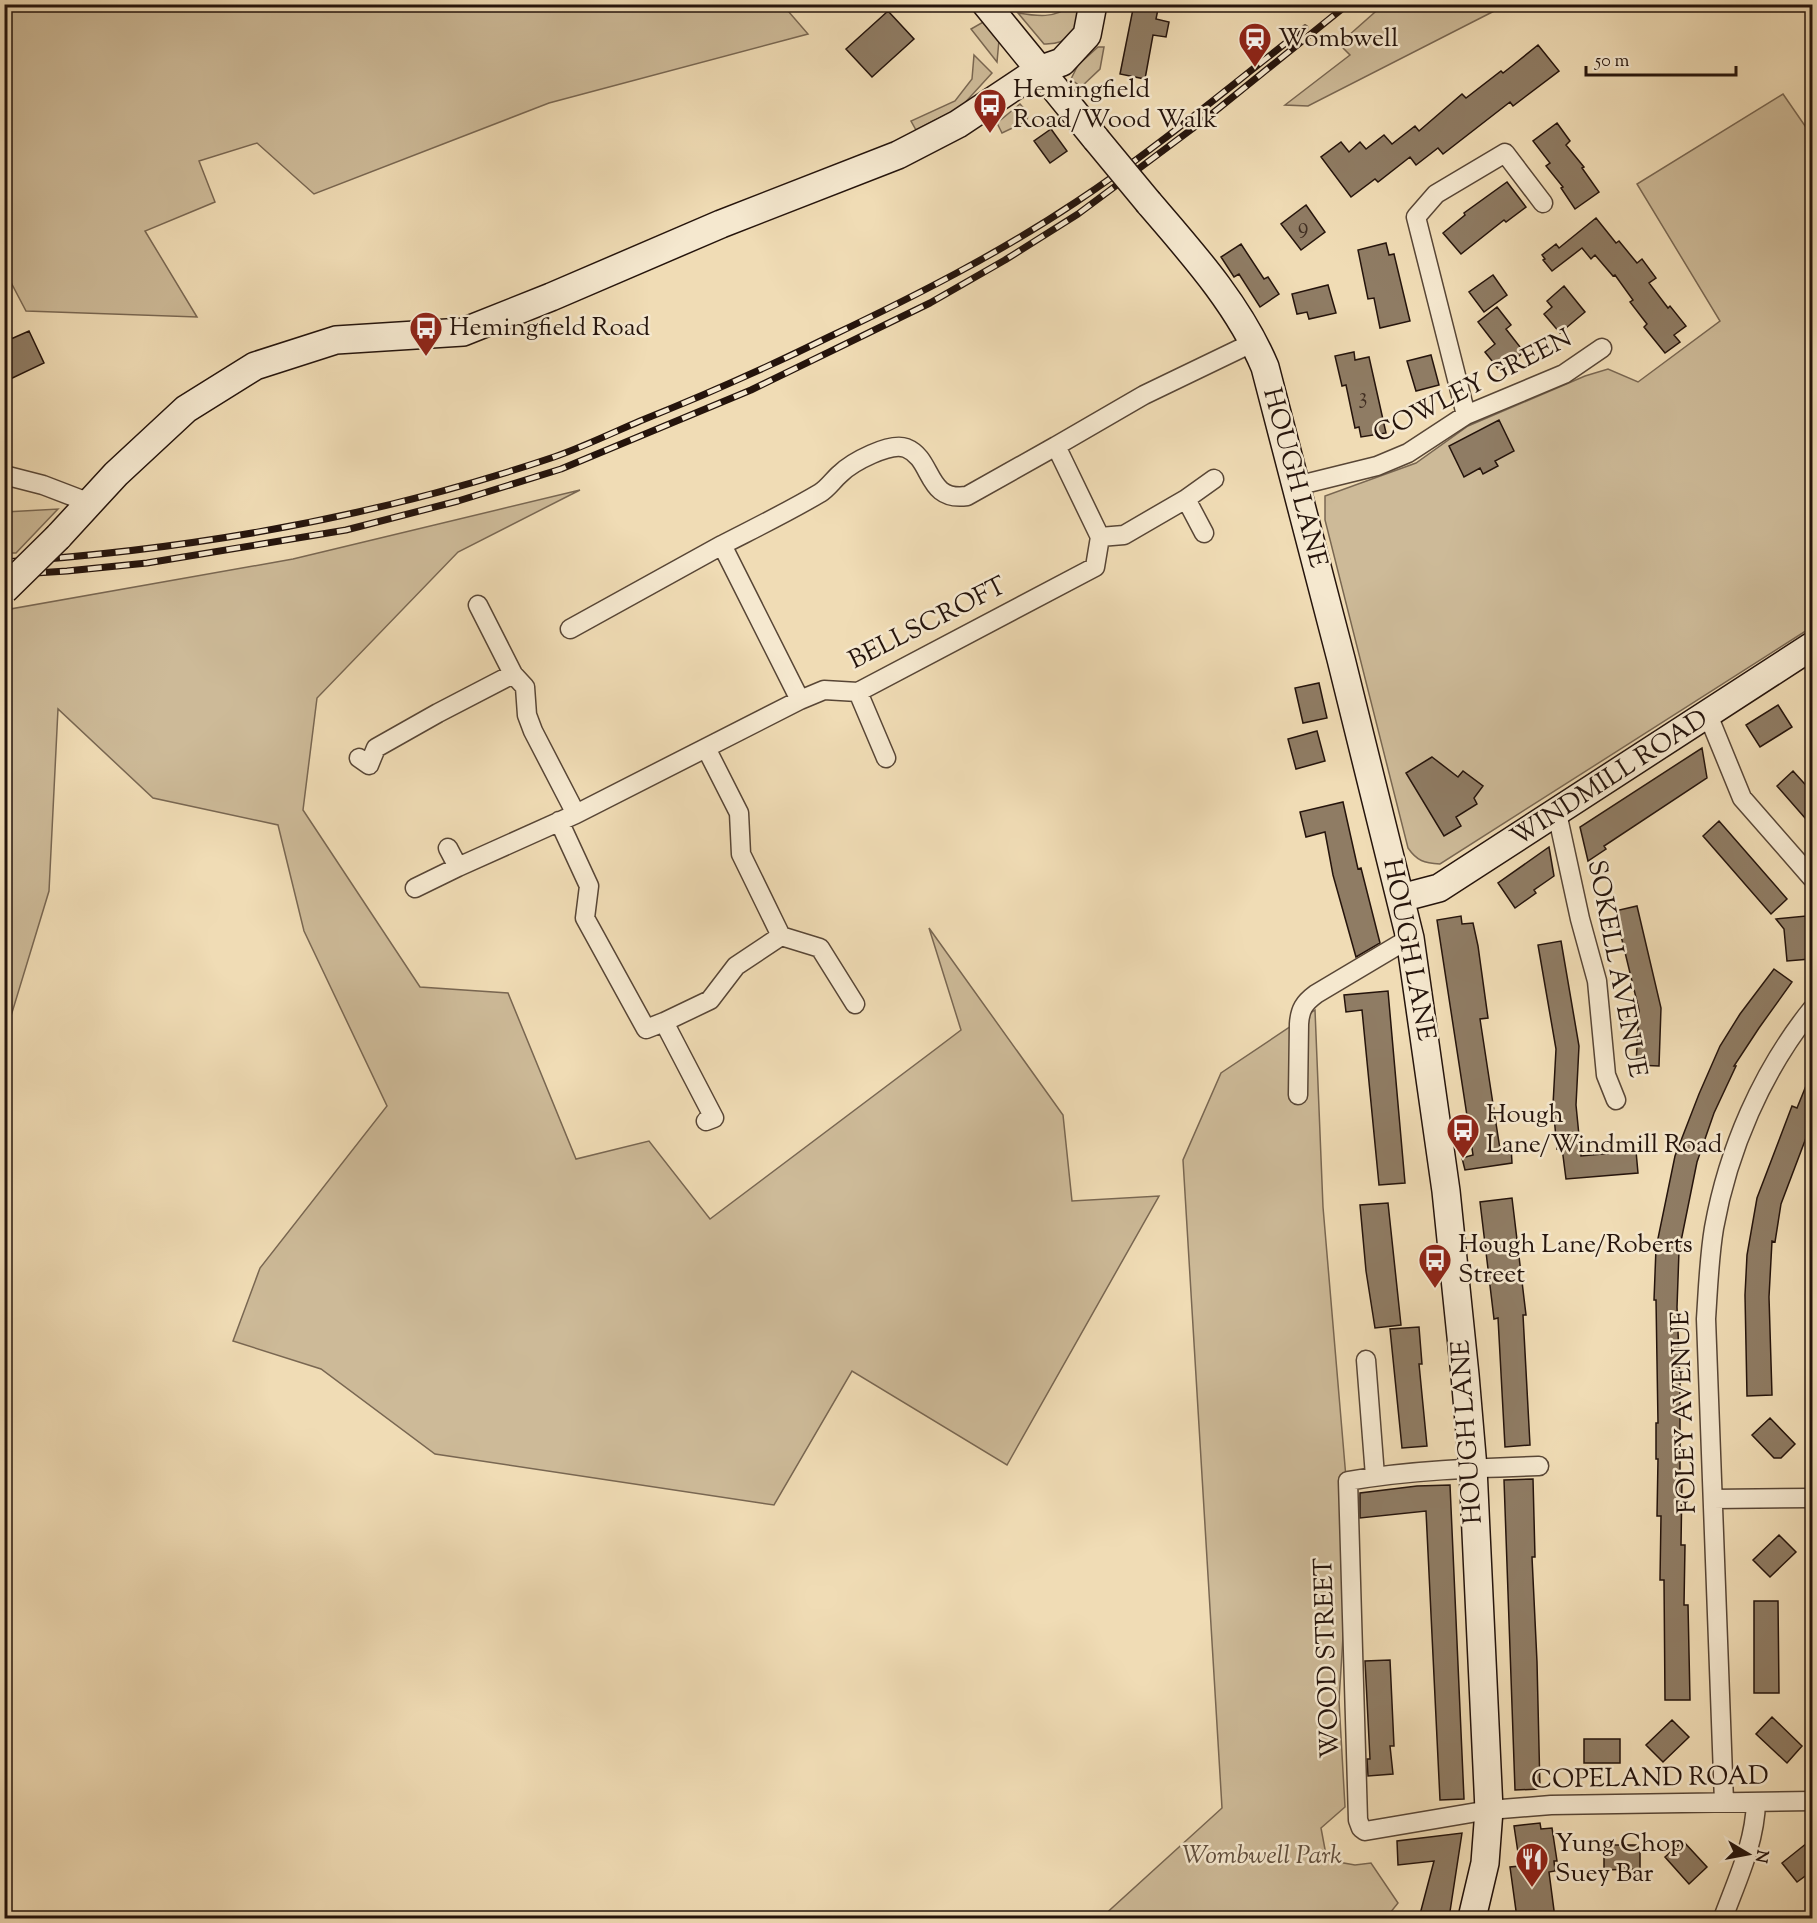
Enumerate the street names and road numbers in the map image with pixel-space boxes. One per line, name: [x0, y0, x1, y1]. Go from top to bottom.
street label: COWLEY GREEN: [1367, 321, 1579, 453]
street label: HOUGH LANE: [1252, 384, 1336, 572]
street label: BELLSCROFT: [843, 568, 1013, 680]
street label: WINDMILL ROAD: [1504, 701, 1716, 857]
street label: HOUGH LANE: [1372, 856, 1444, 1044]
street label: SOKELL AVENUE: [1577, 857, 1655, 1081]
street label: FOLEY AVENUE: [1663, 1309, 1707, 1514]
street label: HOUGH LANE: [1443, 1338, 1493, 1525]
street label: WOOD STREET: [1306, 1557, 1350, 1759]
street label: COPELAND ROAD: [1531, 1758, 1769, 1800]

